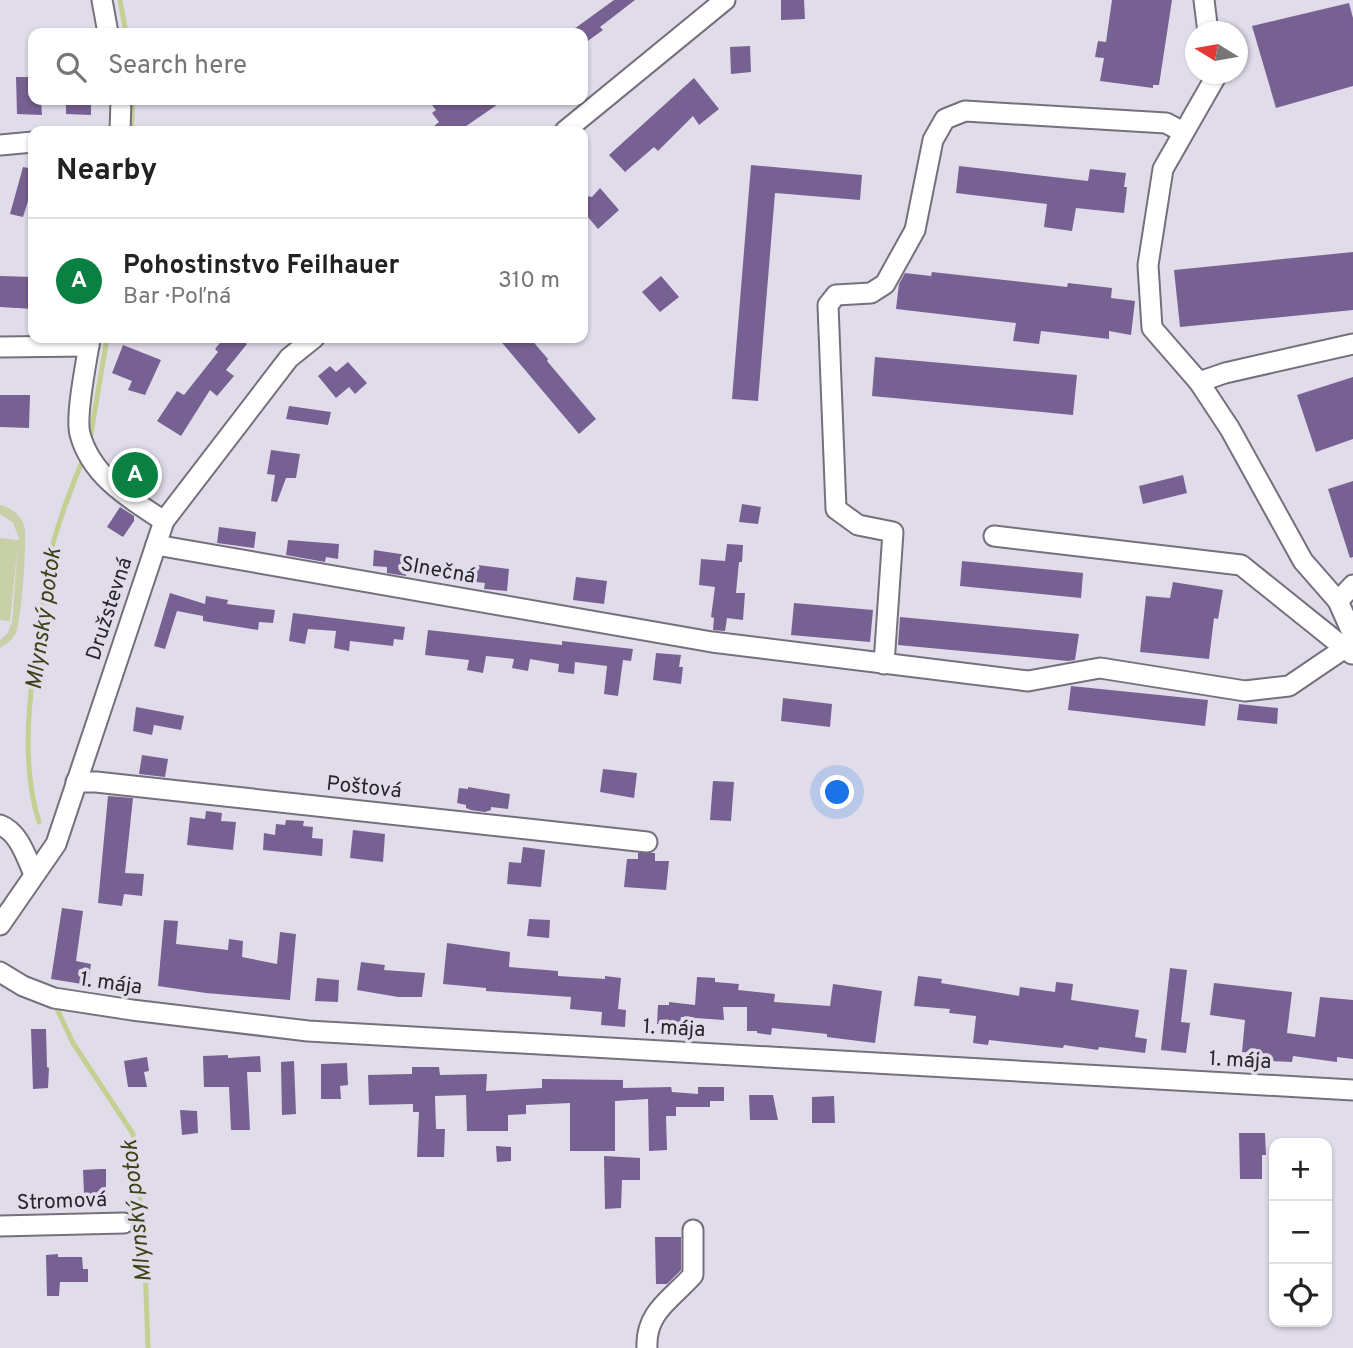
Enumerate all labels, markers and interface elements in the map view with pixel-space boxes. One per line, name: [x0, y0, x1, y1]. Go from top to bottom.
north arrow: [1185, 21, 1248, 84]
search box: [28, 28, 588, 105]
icon: search: [52, 48, 90, 86]
text: Search here: [108, 50, 247, 83]
text: Nearby: [56, 153, 157, 190]
text: Pohostinstvo Feilhauer: [123, 250, 399, 283]
text: A: [71, 267, 87, 296]
text: 310 m: [498, 267, 560, 296]
text: Bar · Poľná: [123, 283, 231, 312]
pin: A: [112, 449, 158, 501]
water label: Mlynský potok: [21, 546, 69, 692]
street label: Slnečná: [399, 551, 477, 591]
street label: Družstevná: [81, 554, 139, 664]
street label: Poštová: [325, 771, 403, 805]
your location: [820, 775, 854, 809]
street label: 1. mája: [78, 966, 144, 1002]
street label: 1. mája: [642, 1014, 706, 1044]
street label: 1. mája: [1208, 1046, 1272, 1076]
water label: Mlynský potok: [116, 1138, 160, 1284]
map controls: [1269, 1138, 1332, 1327]
button: +: [1269, 1138, 1332, 1201]
street label: Stromová: [16, 1187, 108, 1217]
button: −: [1269, 1201, 1332, 1264]
button: locate: [1269, 1264, 1332, 1327]

